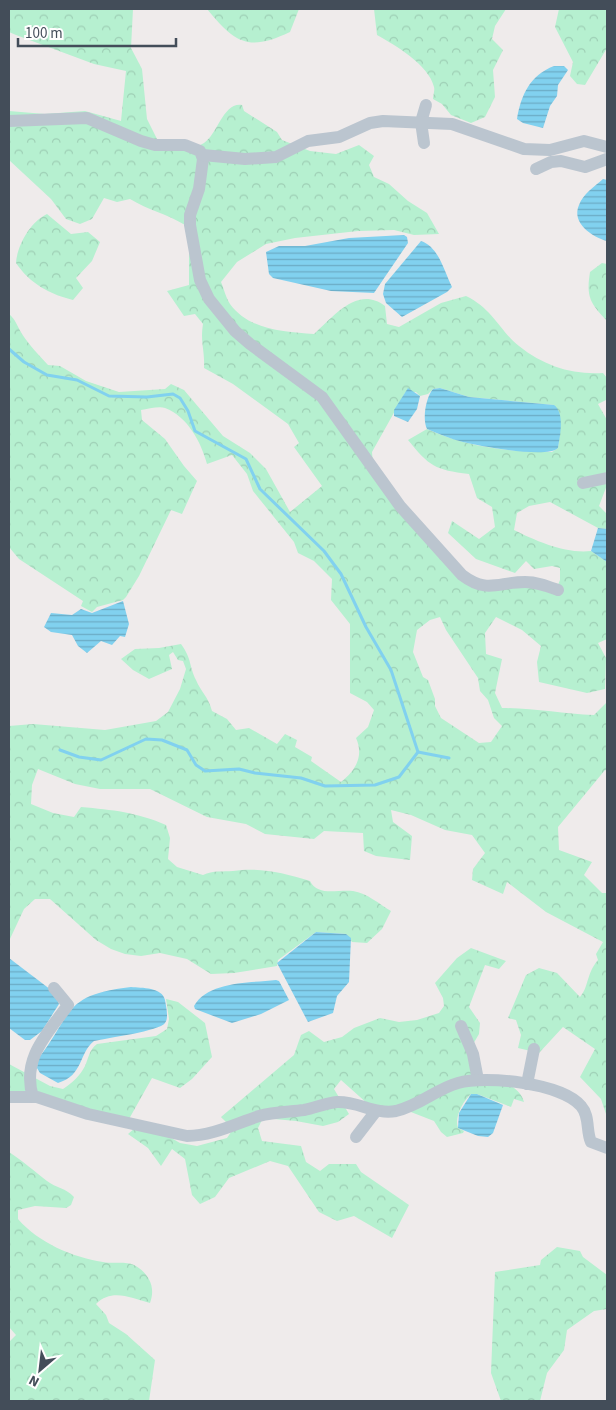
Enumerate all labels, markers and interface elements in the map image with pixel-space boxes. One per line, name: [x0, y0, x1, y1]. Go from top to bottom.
scale bar: [18, 15, 175, 47]
text: 100 m: [25, 23, 63, 44]
north arrow: [15, 1345, 65, 1395]
text: N: [26, 1370, 43, 1392]

